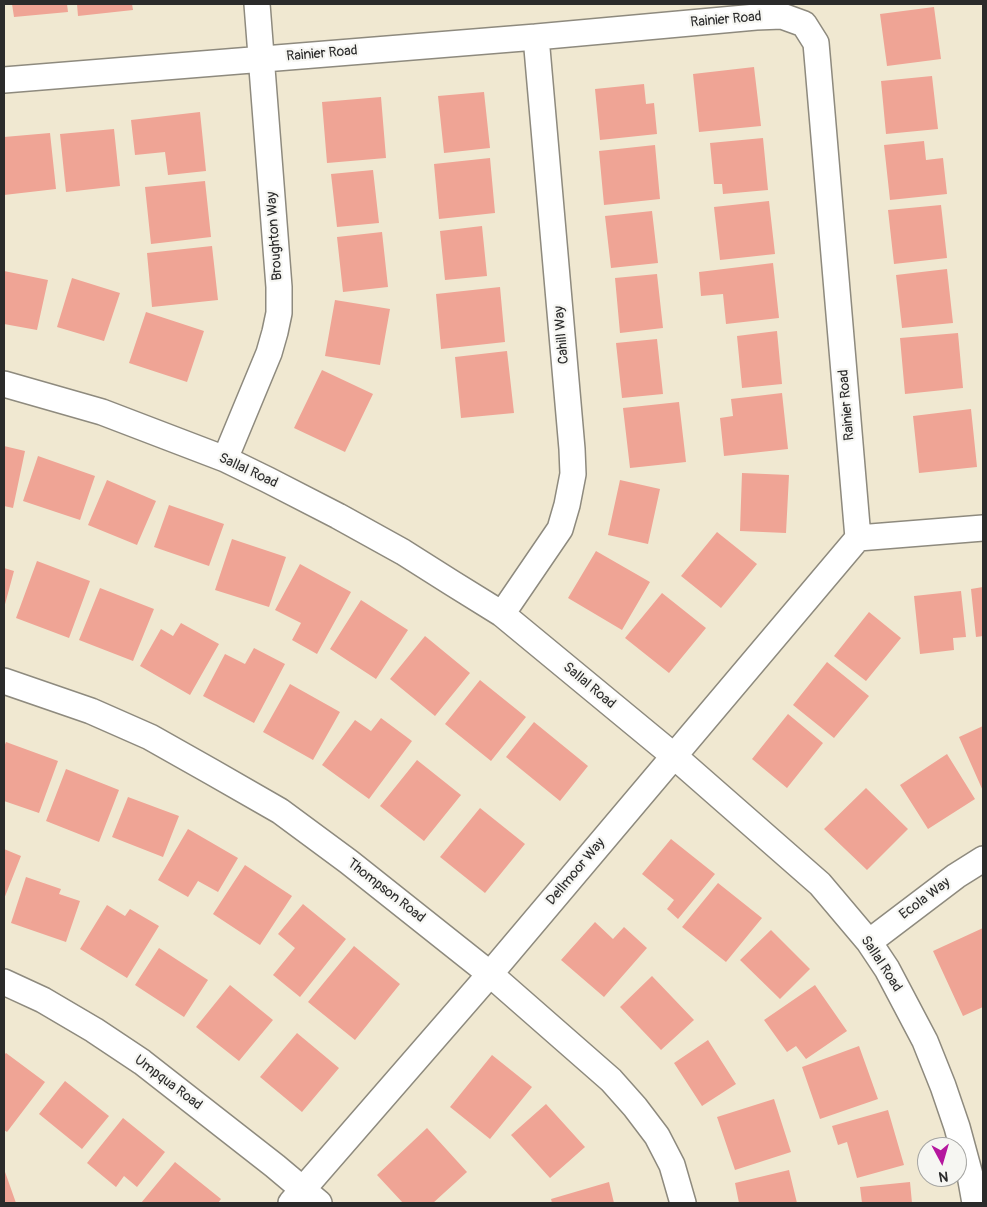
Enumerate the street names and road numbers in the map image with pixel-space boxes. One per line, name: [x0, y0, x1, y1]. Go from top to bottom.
street label: Rainier Road: [690, 9, 762, 31]
street label: Rainier Road: [286, 43, 358, 65]
street label: Broughton Way: [264, 191, 286, 281]
street label: Cahill Way: [551, 305, 573, 365]
street label: Rainier Road: [836, 369, 858, 441]
street label: Sallal Road: [216, 450, 280, 492]
street label: Sallal Road: [559, 659, 619, 713]
street label: Dellmoor Way: [543, 835, 609, 909]
street label: Thompson Road: [344, 855, 428, 927]
street label: Ecola Way: [896, 874, 954, 924]
street label: Sallal Road: [857, 933, 905, 995]
street label: Umpqua Road: [131, 1052, 205, 1114]

